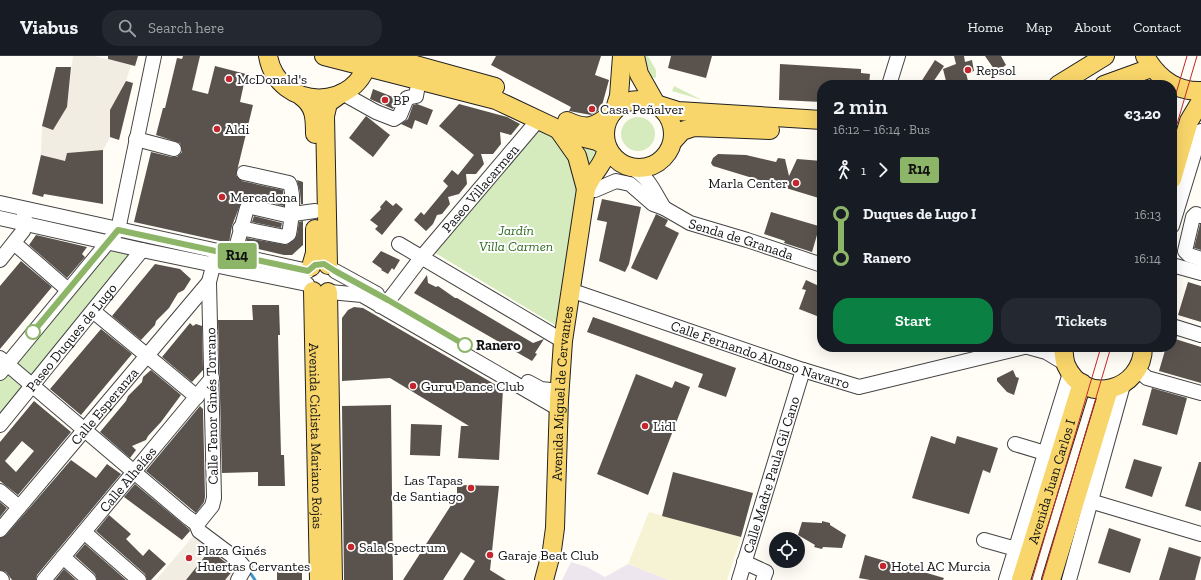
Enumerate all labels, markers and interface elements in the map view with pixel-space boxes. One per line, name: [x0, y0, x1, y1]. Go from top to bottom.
search box: [102, 10, 382, 46]
text: Viabus: [20, 16, 78, 39]
icon: search: [116, 17, 138, 39]
text: Search here: [148, 19, 224, 37]
text: Home: [968, 19, 1004, 36]
text: Map: [1026, 19, 1052, 36]
text: About: [1074, 19, 1111, 36]
text: Contact: [1133, 19, 1181, 36]
place label: Repsol: [976, 62, 1016, 79]
marker: Repsol: [963, 65, 973, 75]
place label: McDonald's: [237, 71, 307, 88]
marker: McDonald's: [224, 74, 234, 84]
place label: BP: [393, 92, 410, 109]
text: 2 min: [833, 93, 888, 120]
marker: BP: [380, 95, 390, 105]
place label: Casa Peñalver: [600, 101, 684, 118]
marker: Casa Peñalver: [587, 104, 597, 114]
text: €3.20: [1124, 105, 1161, 123]
place label: Aldi: [225, 121, 249, 138]
text: 16:12 – 16:14 · Bus: [833, 122, 930, 137]
marker: Aldi: [212, 124, 222, 134]
street label: Paseo Villacarmen: [438, 141, 522, 236]
icon: walk: [833, 159, 855, 181]
icon: forward: [872, 159, 894, 181]
text: R14: [908, 161, 931, 178]
text: 1: [861, 163, 866, 178]
place label: Marla Center: [708, 175, 788, 192]
marker: Marla Center: [791, 178, 801, 188]
place label: Mercadona: [230, 189, 298, 206]
marker: Mercadona: [217, 192, 227, 202]
text: Duques de Lugo I: [863, 205, 976, 223]
text: 16:13: [1135, 207, 1161, 222]
street label: Senda de Granada: [687, 215, 796, 263]
park label: Jardín Villa Carmen: [479, 222, 553, 255]
line badge: R14: [214, 243, 260, 269]
text: R14: [226, 247, 248, 264]
text: Ranero: [863, 249, 911, 267]
text: 16:14: [1134, 251, 1161, 266]
street label: Paseo Duques de Lugo: [22, 280, 120, 395]
button: Start: [833, 298, 993, 344]
button: Tickets: [1001, 298, 1161, 344]
street label: Avenida Miguel de Cervantes: [548, 305, 577, 481]
street label: Calle Fernando Alonso Navarro: [669, 317, 852, 392]
unlabelled marker: [25, 324, 41, 340]
street label: Calle Tenor Ginés Torrano: [202, 327, 222, 485]
marker: Ranero: [457, 337, 473, 353]
place label: Ranero: [476, 337, 521, 354]
street label: Avenida Ciclista Mariano Rojas: [306, 343, 326, 529]
street label: Calle Esperanza: [67, 364, 142, 448]
place label: Guru Dance Club: [421, 378, 524, 395]
marker: Guru Dance Club: [408, 381, 418, 391]
street label: Calle Madre Paula Gil Cano: [739, 394, 803, 555]
street label: Avenida Juan Carlos I: [1024, 417, 1079, 546]
place label: Lidl: [653, 418, 676, 435]
marker: Lidl: [640, 421, 650, 431]
street label: Calle Alhelíes: [96, 443, 160, 516]
place label: Las Tapas de Santiago: [393, 472, 463, 505]
marker: Las Tapas de Santiago: [466, 483, 476, 493]
map controls: [769, 532, 805, 568]
button: locate: [769, 532, 805, 568]
place label: Sala Spectrum: [359, 539, 446, 556]
place label: Plaza Ginés Huertas Cervantes: [197, 542, 310, 575]
marker: Sala Spectrum: [346, 542, 356, 552]
place label: Garaje Beat Club: [498, 547, 599, 564]
marker: Garaje Beat Club: [485, 550, 495, 560]
marker: Plaza Ginés Huertas Cervantes: [184, 553, 194, 563]
place label: Hotel AC Murcia: [891, 558, 991, 575]
marker: Hotel AC Murcia: [878, 561, 888, 571]

